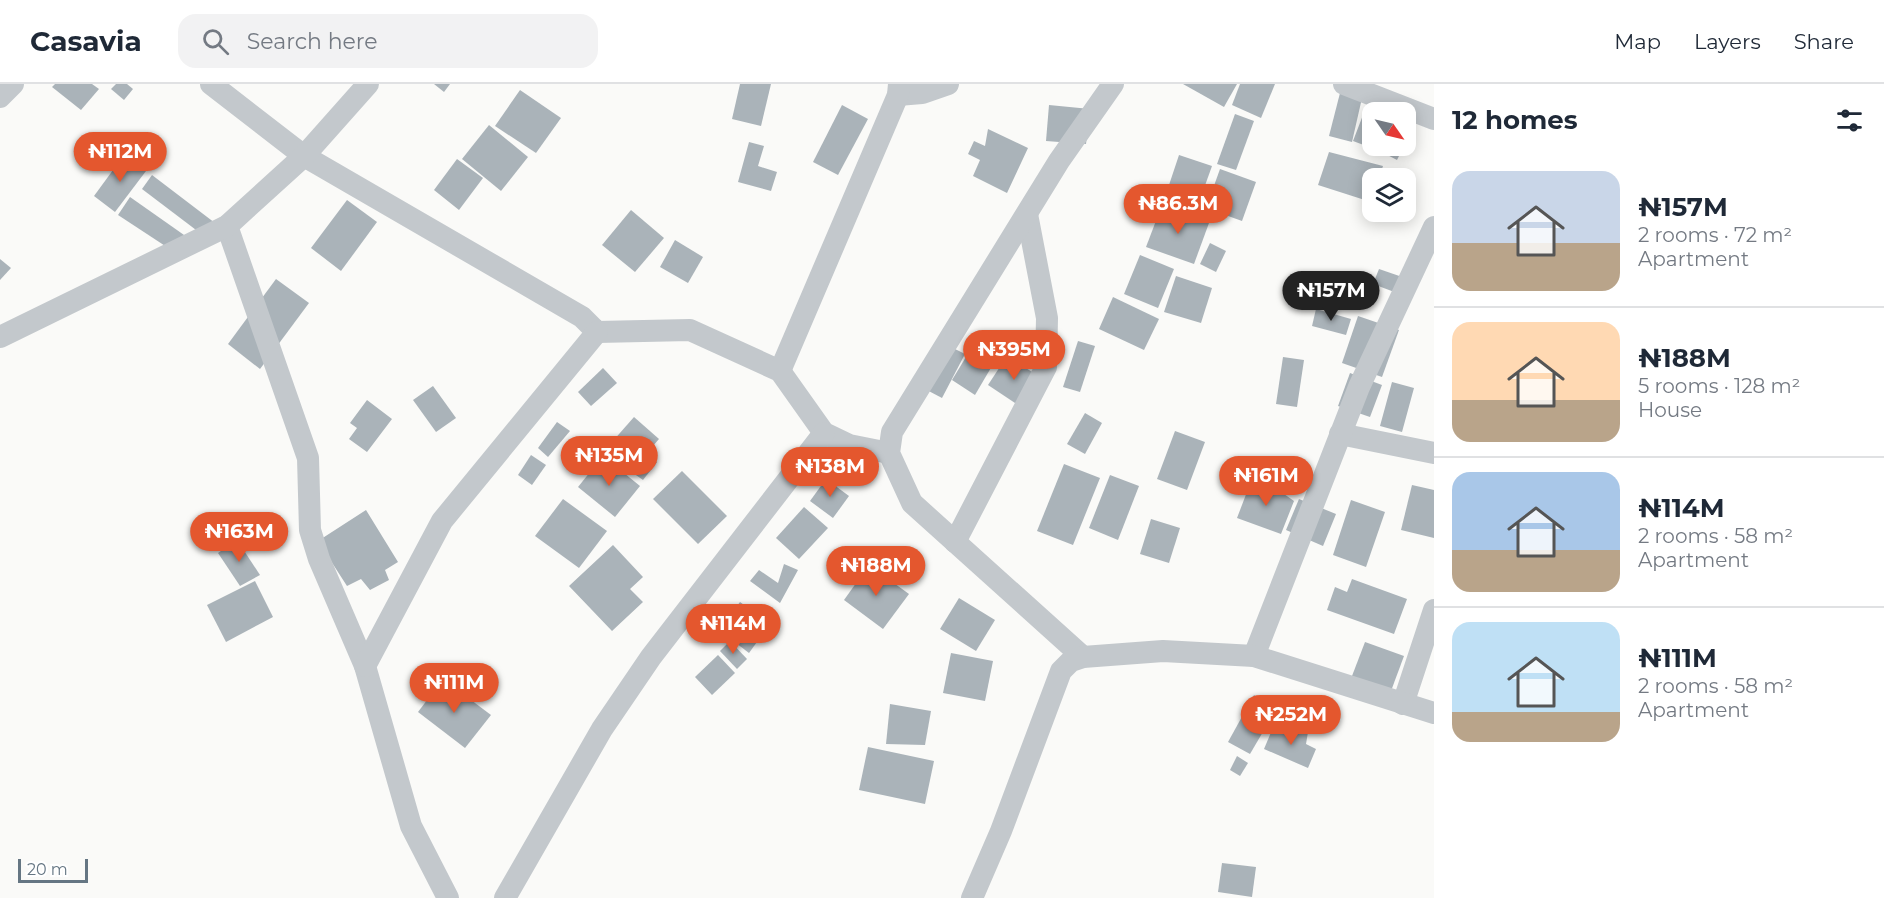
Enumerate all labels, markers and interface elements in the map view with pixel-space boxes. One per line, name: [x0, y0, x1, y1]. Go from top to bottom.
search box: [178, 14, 598, 68]
text: Casavia: [30, 24, 142, 58]
icon: search: [199, 25, 232, 58]
text: Search here: [247, 28, 378, 55]
text: Map: [1614, 29, 1661, 54]
text: Layers: [1694, 29, 1761, 54]
text: Share: [1794, 29, 1854, 54]
north arrow: [1362, 102, 1416, 156]
map controls: [1362, 102, 1416, 222]
text: 12 homes: [1452, 104, 1578, 136]
icon: filters: [1833, 104, 1866, 137]
pin: ₦112M: [78, 132, 162, 183]
text: ₦112M: [88, 139, 152, 163]
button: layers: [1362, 168, 1416, 222]
pin: ₦86.3M: [1129, 184, 1227, 235]
text: ₦86.3M: [1138, 191, 1218, 215]
text: ₦157M: [1638, 191, 1728, 223]
icon: home: [1500, 195, 1572, 267]
text: 2 rooms · 72 m²: [1638, 223, 1792, 247]
text: Apartment: [1638, 247, 1749, 271]
pin: ₦157M: [1289, 271, 1373, 322]
text: ₦157M: [1296, 278, 1366, 302]
pin: ₦395M: [972, 330, 1056, 381]
text: ₦395M: [977, 337, 1051, 361]
text: ₦188M: [1638, 342, 1731, 374]
icon: home: [1500, 346, 1572, 418]
text: 5 rooms · 128 m²: [1638, 374, 1800, 398]
text: House: [1638, 398, 1702, 422]
pin: ₦135M: [567, 436, 651, 487]
text: ₦135M: [575, 443, 643, 467]
pin: ₦138M: [788, 447, 872, 498]
text: ₦138M: [795, 454, 865, 478]
pin: ₦161M: [1224, 456, 1308, 507]
text: ₦161M: [1233, 463, 1299, 487]
text: ₦114M: [1638, 492, 1725, 524]
icon: home: [1500, 496, 1572, 568]
pin: ₦163M: [197, 512, 281, 563]
text: ₦163M: [204, 519, 274, 543]
text: 2 rooms · 58 m²: [1638, 524, 1793, 548]
pin: ₦188M: [834, 546, 918, 597]
text: Apartment: [1638, 548, 1749, 572]
text: ₦188M: [840, 553, 912, 577]
pin: ₦114M: [691, 604, 775, 655]
text: ₦114M: [700, 611, 766, 635]
text: ₦111M: [1638, 642, 1717, 674]
icon: home: [1500, 646, 1572, 718]
pin: ₦111M: [412, 663, 496, 714]
text: ₦111M: [424, 670, 484, 694]
text: 2 rooms · 58 m²: [1638, 674, 1793, 698]
pin: ₦252M: [1249, 695, 1333, 746]
text: Apartment: [1638, 698, 1749, 722]
text: ₦252M: [1255, 702, 1327, 726]
scale bar: [18, 856, 88, 884]
text: 20 m: [27, 860, 68, 879]

